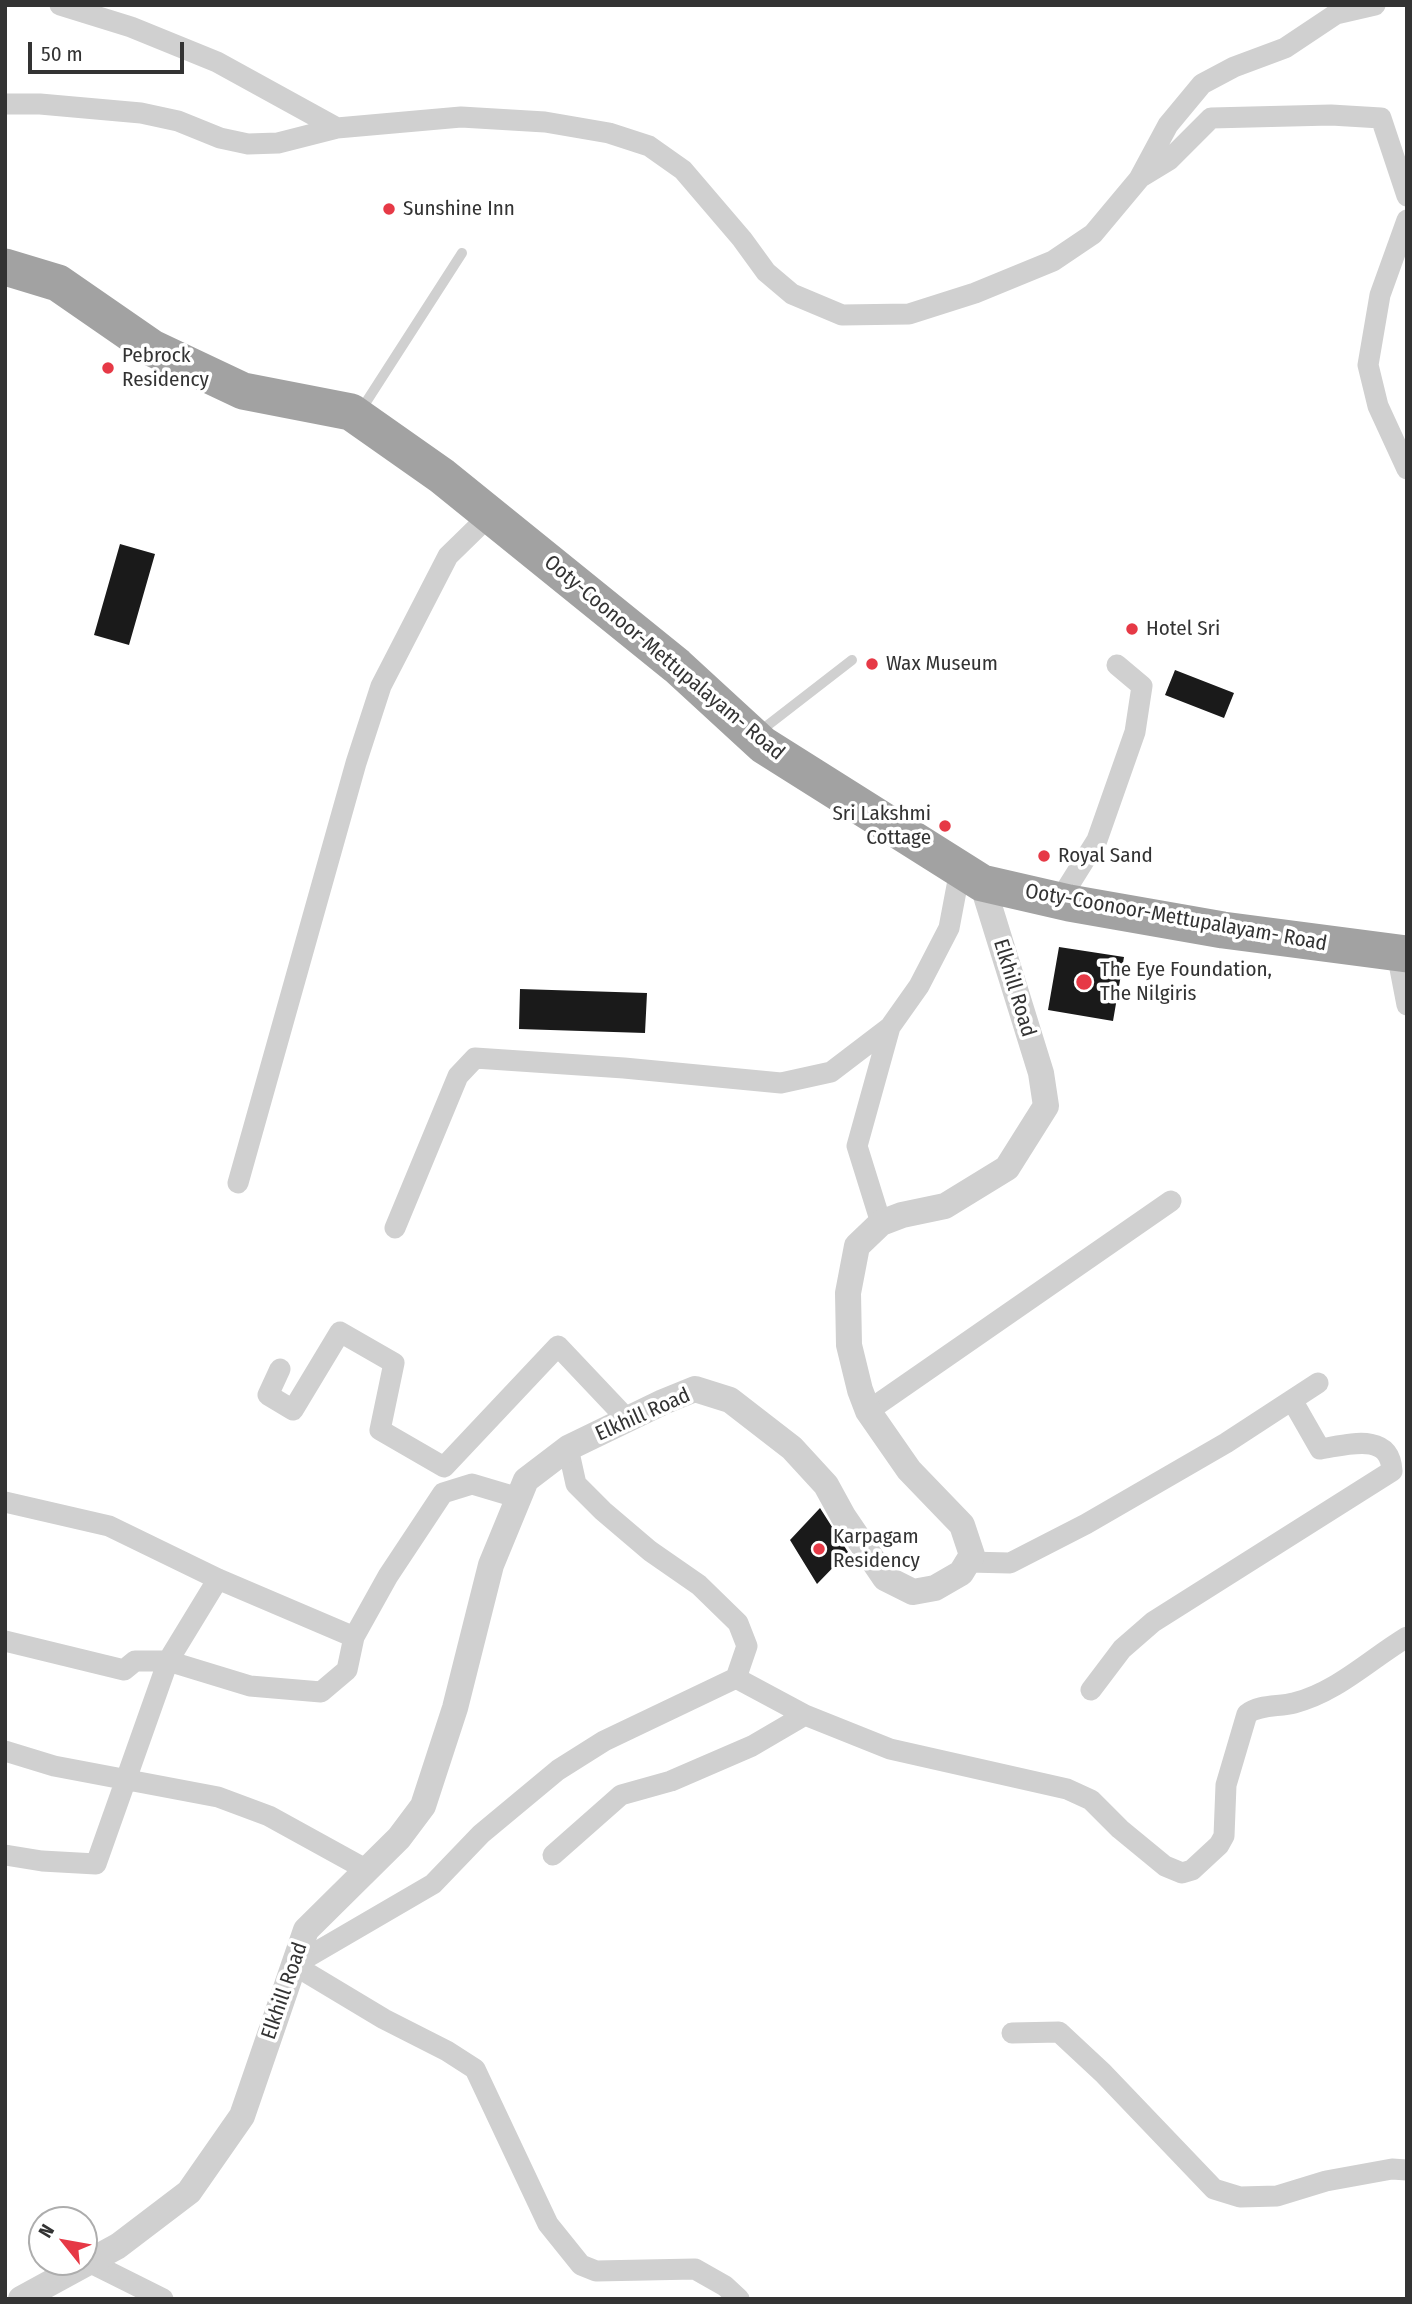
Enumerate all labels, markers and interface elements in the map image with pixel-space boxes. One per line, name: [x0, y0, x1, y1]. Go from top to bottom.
scale bar: [32, 28, 187, 72]
text: 50 m: [41, 41, 83, 67]
place label: Sunshine Inn: [403, 196, 515, 222]
marker: Sunshine Inn: [381, 201, 397, 217]
place label: Pebrock Residency: [122, 343, 209, 393]
marker: Pebrock Residency: [100, 360, 116, 376]
street label: Ooty-Coonoor-Mettupalayam- Road: [539, 550, 789, 766]
place label: Hotel Sri: [1146, 616, 1220, 642]
marker: Hotel Sri: [1124, 621, 1140, 637]
place label: Wax Museum: [886, 651, 998, 677]
marker: Wax Museum: [864, 656, 880, 672]
place label: Sri Lakshmi Cottage: [832, 801, 931, 851]
marker: Sri Lakshmi Cottage: [937, 818, 953, 834]
place label: Royal Sand: [1058, 843, 1153, 869]
marker: Royal Sand: [1036, 848, 1052, 864]
street label: Ooty-Coonoor-Mettupalayam- Road: [1023, 879, 1329, 957]
street label: Elkhill Road: [987, 936, 1041, 1040]
place label: The Eye Foundation, The Nilgiris: [1100, 957, 1272, 1007]
marker: The Eye Foundation, The Nilgiris: [1074, 972, 1094, 992]
street label: Elkhill Road: [592, 1383, 694, 1447]
place label: Karpagam Residency: [833, 1524, 920, 1574]
marker: Karpagam Residency: [811, 1541, 827, 1557]
street label: Elkhill Road: [257, 1939, 313, 2043]
north arrow: [28, 2206, 98, 2276]
text: N: [33, 2220, 59, 2242]

